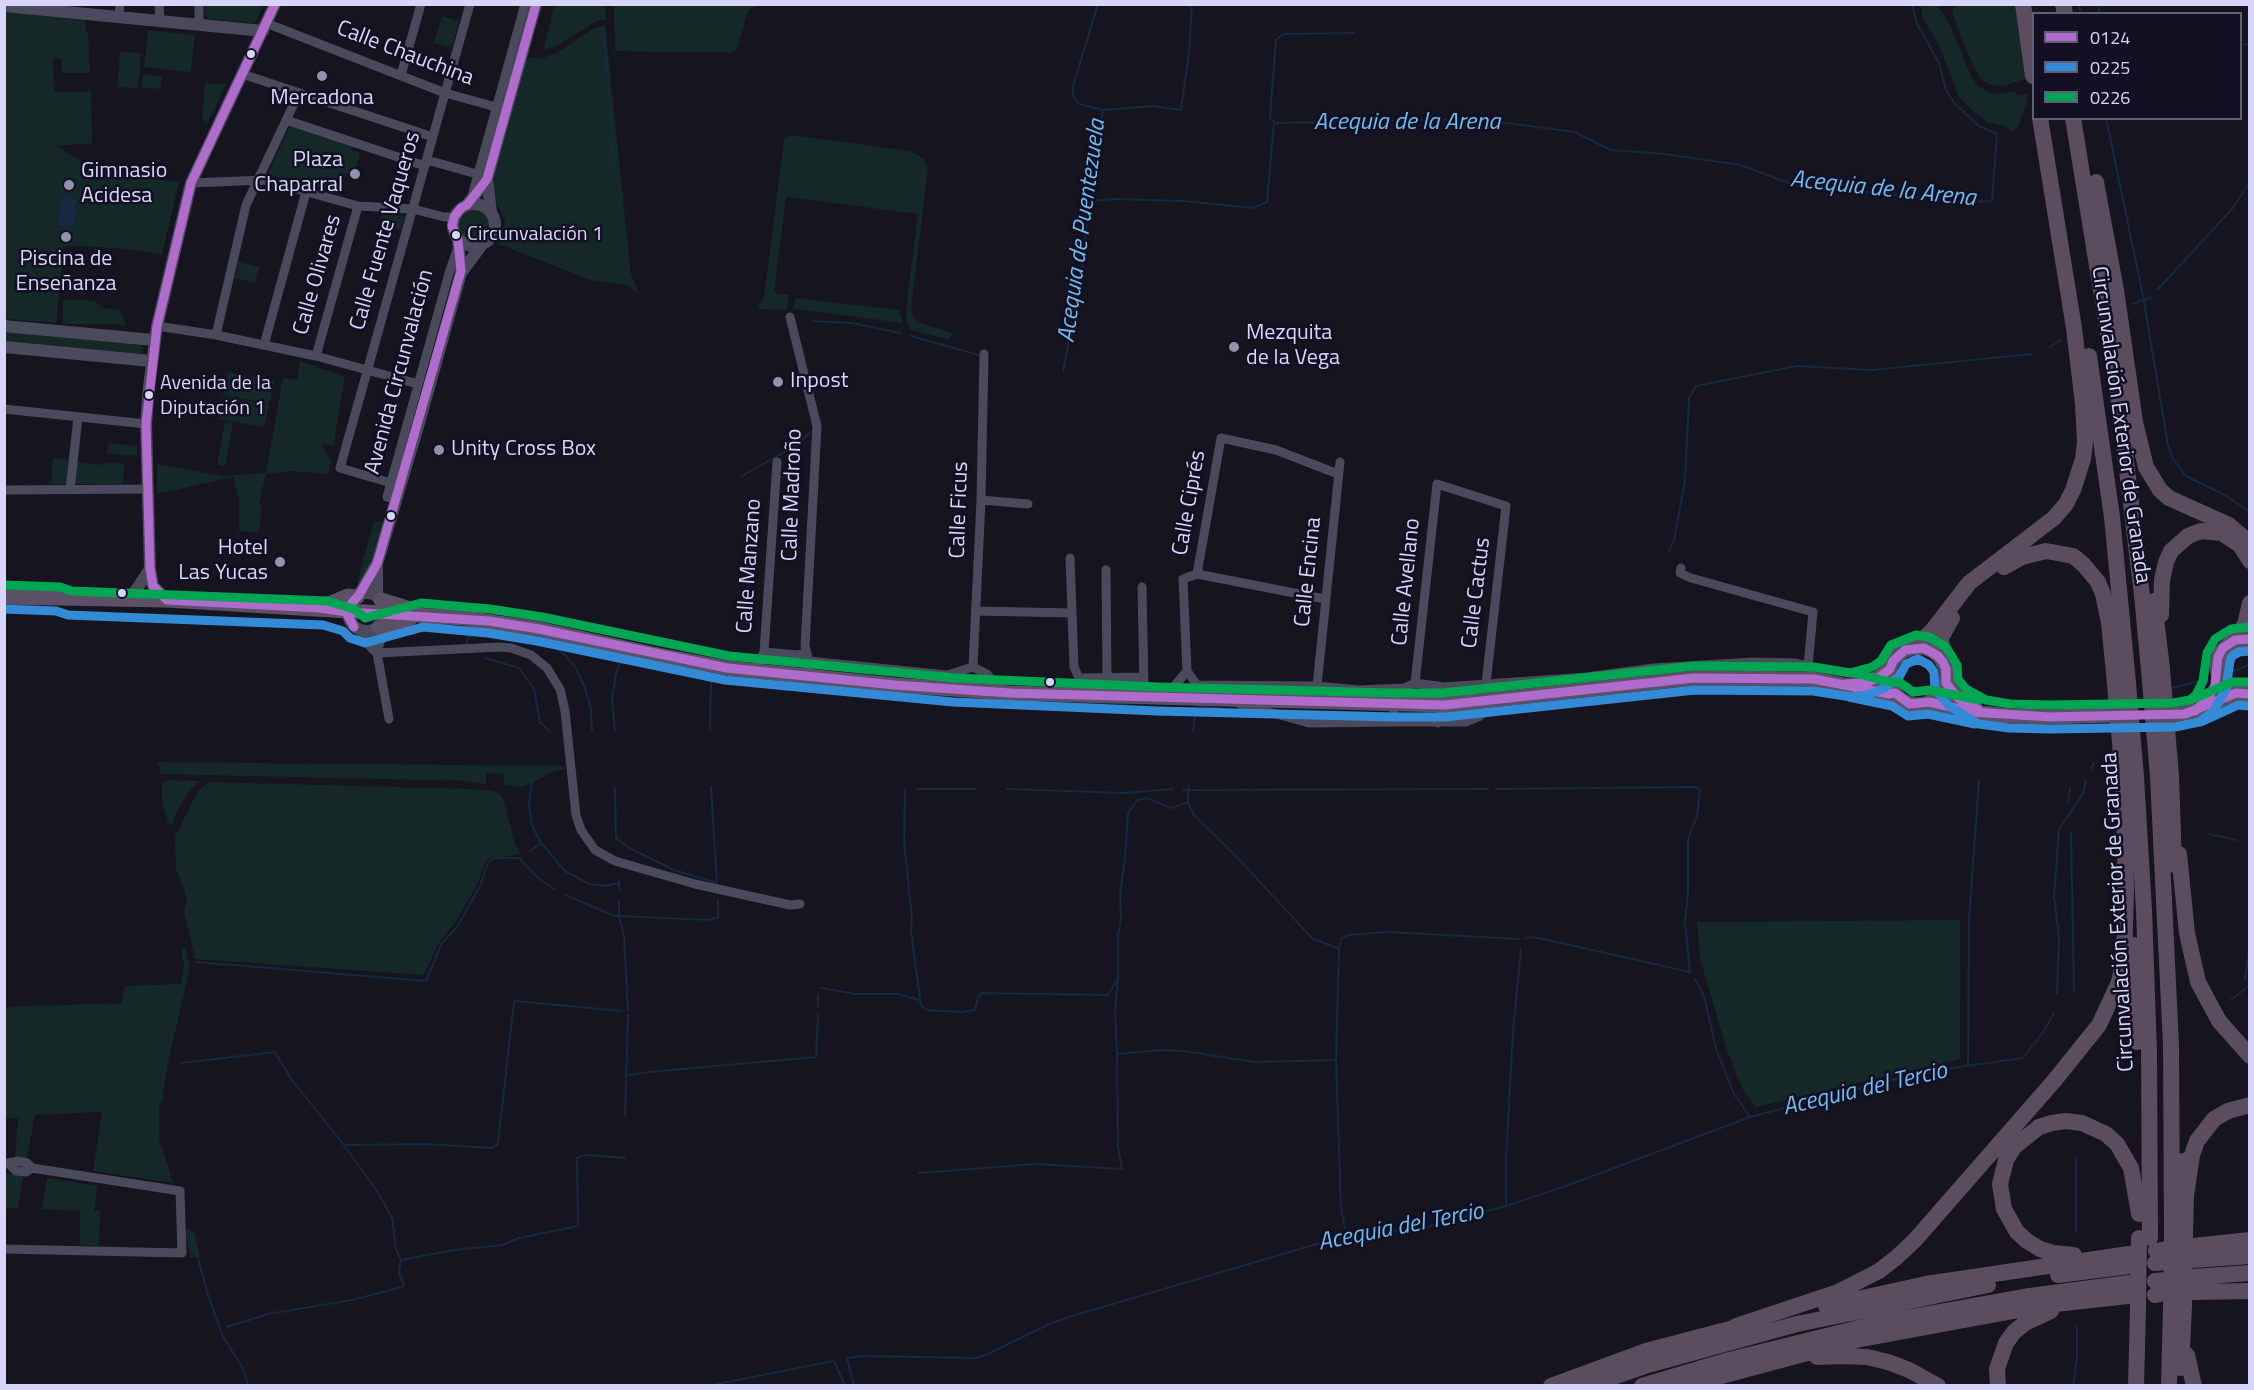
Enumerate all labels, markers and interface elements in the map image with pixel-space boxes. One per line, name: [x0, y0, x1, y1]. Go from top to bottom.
legend: [2032, 12, 2242, 120]
street label: Calle Chauchina: [333, 16, 477, 92]
text: 0124: [2090, 24, 2130, 51]
unlabelled marker: [245, 48, 257, 60]
text: 0225: [2090, 54, 2130, 81]
marker: Mercadona: [315, 69, 329, 83]
text: 0226: [2090, 84, 2130, 111]
place label: Mercadona: [270, 86, 374, 112]
water label: Acequia de la Arena: [1314, 109, 1500, 137]
water label: Acequia de Puentezuela: [1053, 117, 1113, 345]
street label: Calle Fuente Vaqueros: [345, 129, 427, 333]
place label: Plaza Chaparral: [254, 148, 343, 200]
place label: Gimnasio Acidesa: [81, 159, 167, 210]
water label: Acequia de la Arena: [1789, 166, 1977, 214]
marker: Plaza Chaparral: [348, 167, 362, 181]
marker: Gimnasio Acidesa: [62, 178, 76, 192]
street label: Calle Olivares: [288, 212, 348, 338]
place label: Circunvalación 1: [467, 223, 603, 247]
marker: Circunvalación 1: [450, 229, 462, 241]
marker: Piscina de Enseñanza: [59, 230, 73, 244]
place label: Piscina de Enseñanza: [15, 247, 117, 298]
street label: Circunvalación Exterior de Granada: [2085, 265, 2155, 585]
street label: Avenida Circunvalación: [360, 267, 440, 477]
place label: Mezquita de la Vega: [1246, 321, 1340, 372]
marker: Mezquita de la Vega: [1227, 340, 1241, 354]
place label: Inpost: [790, 369, 848, 395]
place label: Avenida de la Diputación 1: [160, 372, 271, 419]
marker: Inpost: [771, 375, 785, 389]
marker: Avenida de la Diputación 1: [143, 389, 155, 401]
street label: Calle Madroño: [777, 428, 809, 562]
place label: Unity Cross Box: [451, 437, 596, 463]
marker: Unity Cross Box: [432, 443, 446, 457]
street label: Calle Ciprés: [1168, 448, 1212, 558]
street label: Calle Ficus: [945, 461, 975, 559]
street label: Calle Manzano: [732, 498, 768, 634]
unlabelled marker: [385, 510, 397, 522]
street label: Calle Encina: [1290, 516, 1328, 628]
street label: Calle Avellano: [1387, 517, 1427, 647]
place label: Hotel Las Yucas: [178, 536, 268, 588]
street label: Calle Cactus: [1457, 536, 1497, 650]
marker: Hotel Las Yucas: [273, 555, 287, 569]
unlabelled marker: [116, 587, 128, 599]
unlabelled marker: [1044, 676, 1056, 688]
street label: Circunvalación Exterior de Granada: [2097, 751, 2141, 1073]
water label: Acequia del Tercio: [1780, 1057, 1950, 1123]
water label: Acequia del Tercio: [1316, 1198, 1486, 1258]

